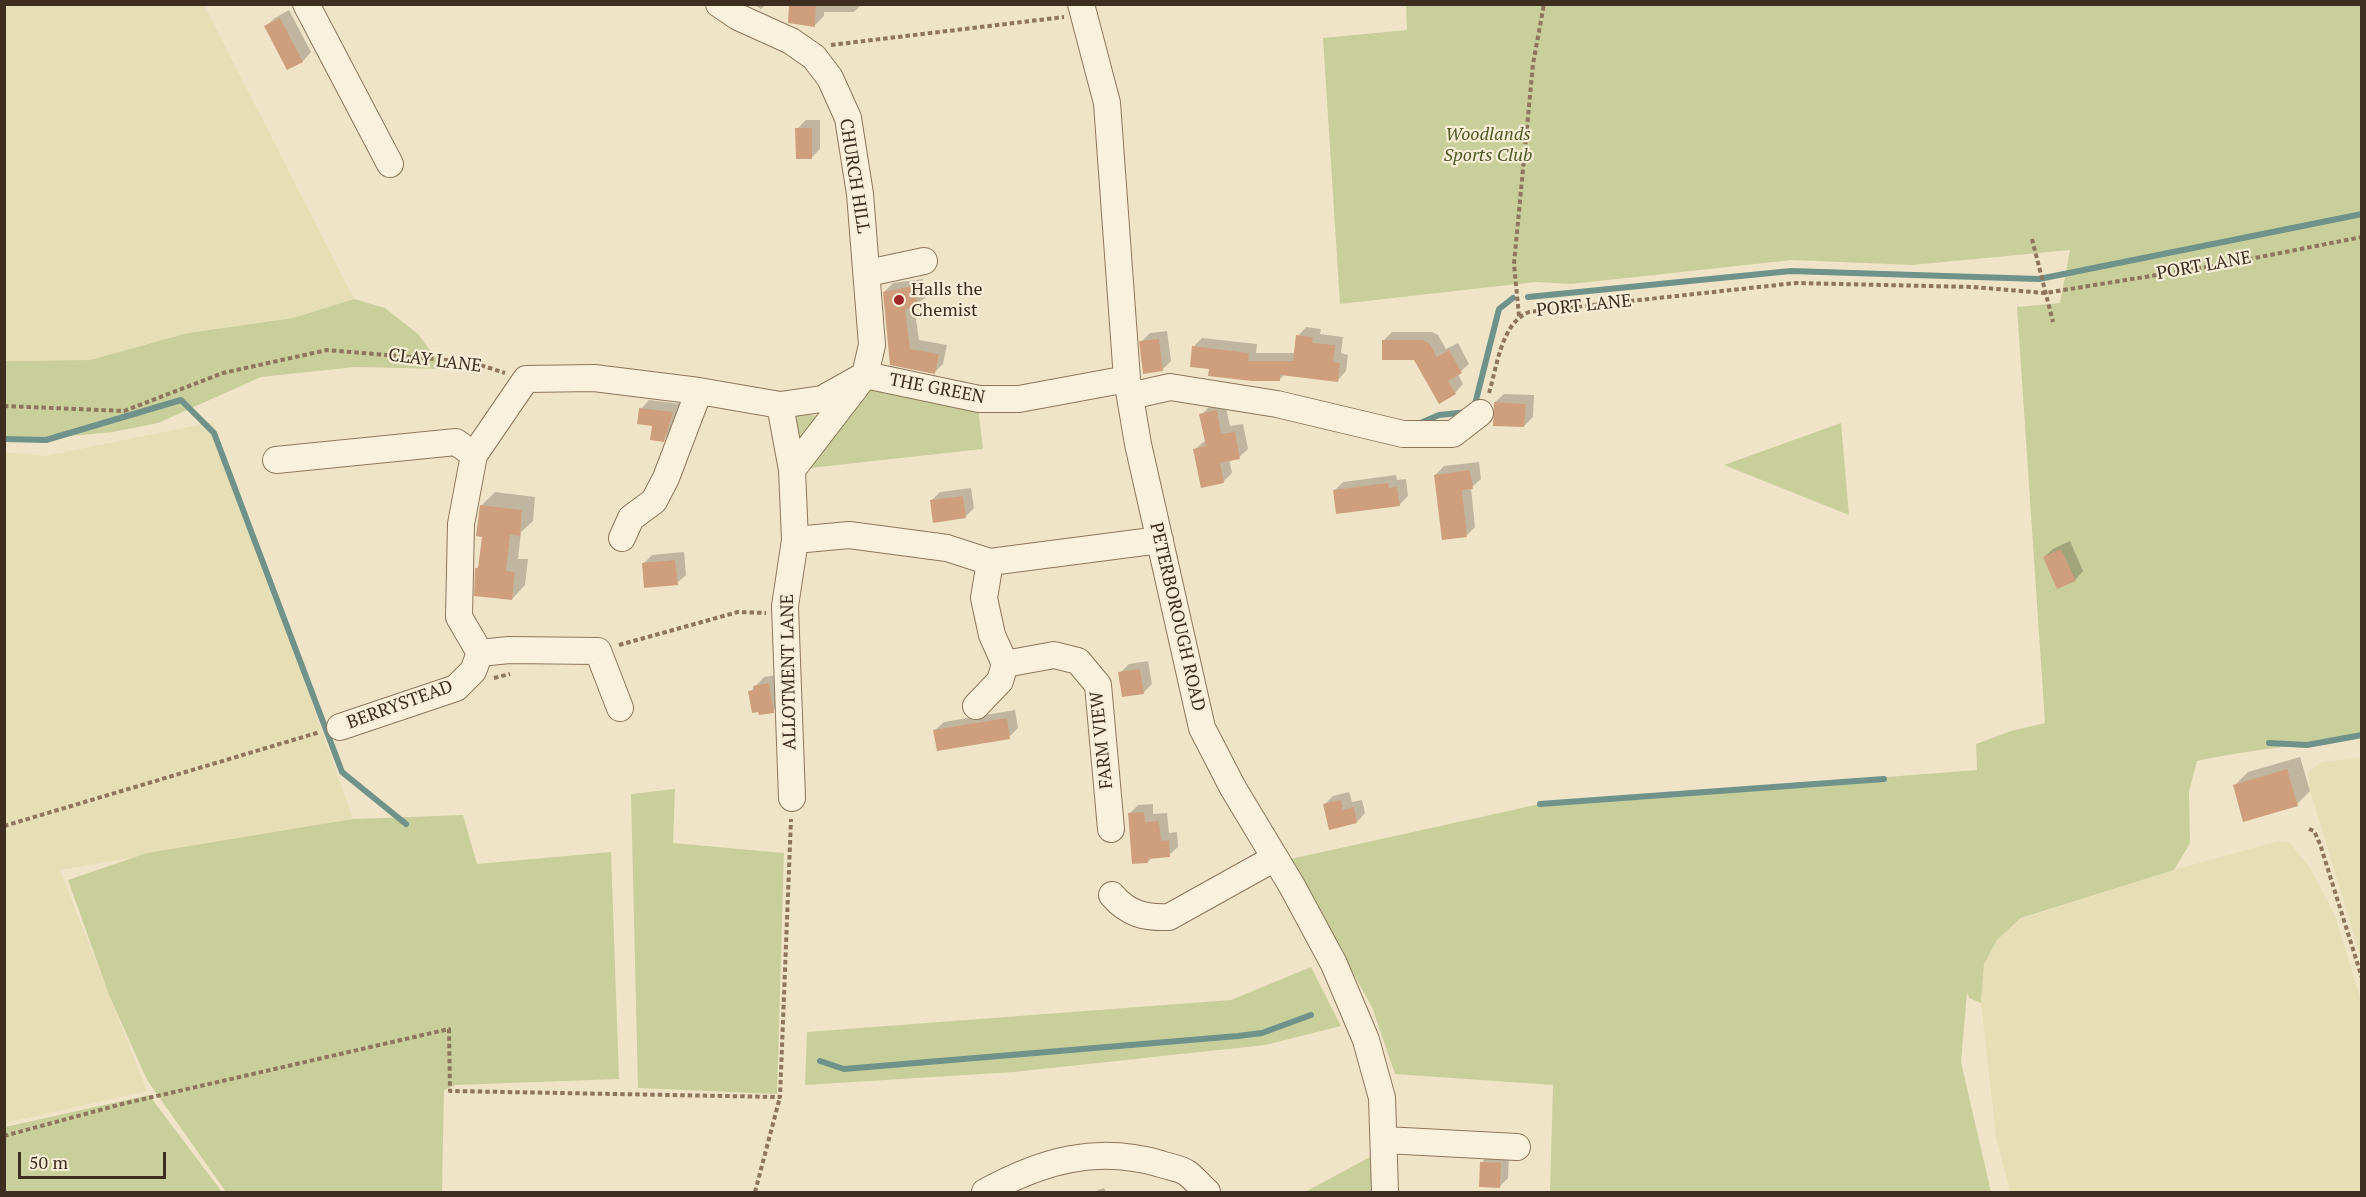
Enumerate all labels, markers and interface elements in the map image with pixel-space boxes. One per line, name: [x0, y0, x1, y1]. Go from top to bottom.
street label: CHURCH HILL: [834, 117, 874, 235]
park label: Woodlands Sports Club: [1444, 124, 1532, 166]
street label: PORT LANE: [2155, 247, 2253, 285]
place label: Halls the Chemist: [911, 279, 982, 322]
street label: PORT LANE: [1535, 290, 1633, 322]
marker: Halls the Chemist: [892, 293, 906, 307]
street label: CLAY LANE: [387, 345, 483, 377]
street label: THE GREEN: [887, 369, 987, 409]
street label: PETERBOROUGH ROAD: [1145, 520, 1209, 714]
street label: ALLOTMENT LANE: [777, 594, 801, 750]
street label: BERRYSTEAD: [344, 676, 456, 734]
street label: FARM VIEW: [1086, 690, 1118, 790]
scale bar: [21, 1140, 170, 1178]
text: 50 m: [29, 1150, 68, 1174]

